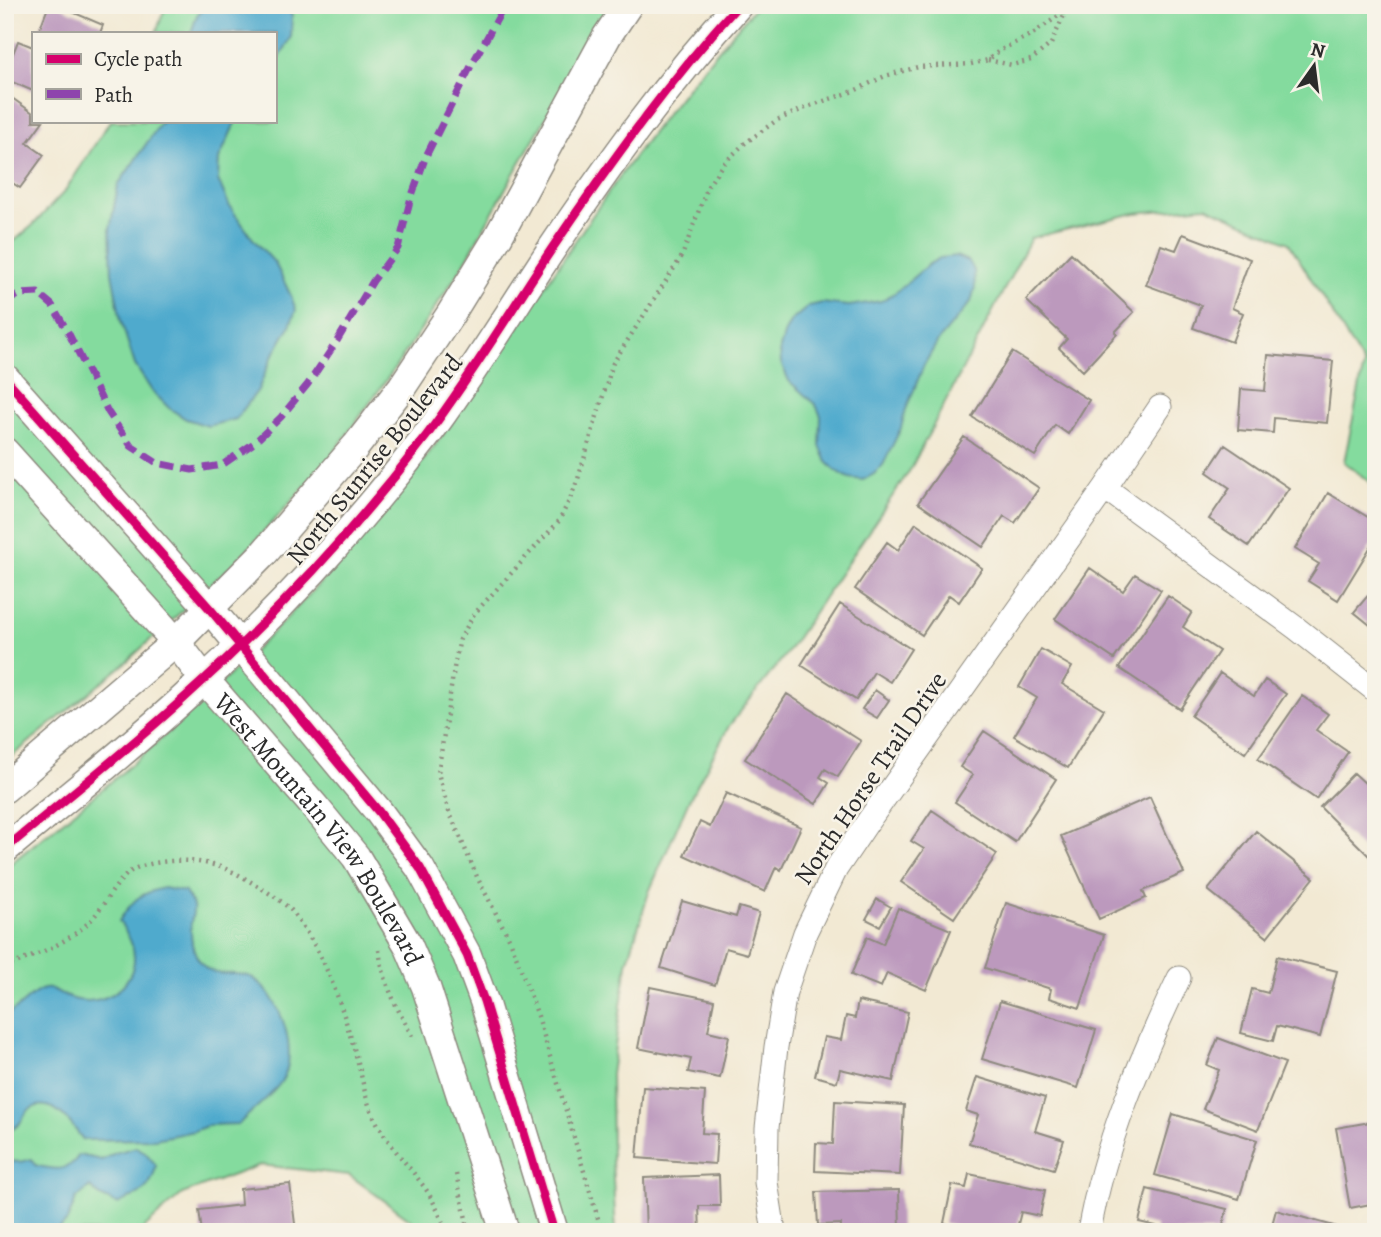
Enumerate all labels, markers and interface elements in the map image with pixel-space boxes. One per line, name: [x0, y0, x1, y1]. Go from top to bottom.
legend: [32, 32, 276, 122]
north arrow: [1280, 32, 1350, 102]
text: N: [1308, 36, 1328, 65]
text: Cycle path: [94, 45, 183, 73]
text: Path: [94, 81, 133, 109]
street label: North Sunrise Boulevard: [278, 346, 471, 572]
street label: North Horse Trail Drive: [786, 665, 955, 892]
street label: West Mountain View Boulevard: [205, 685, 432, 971]

